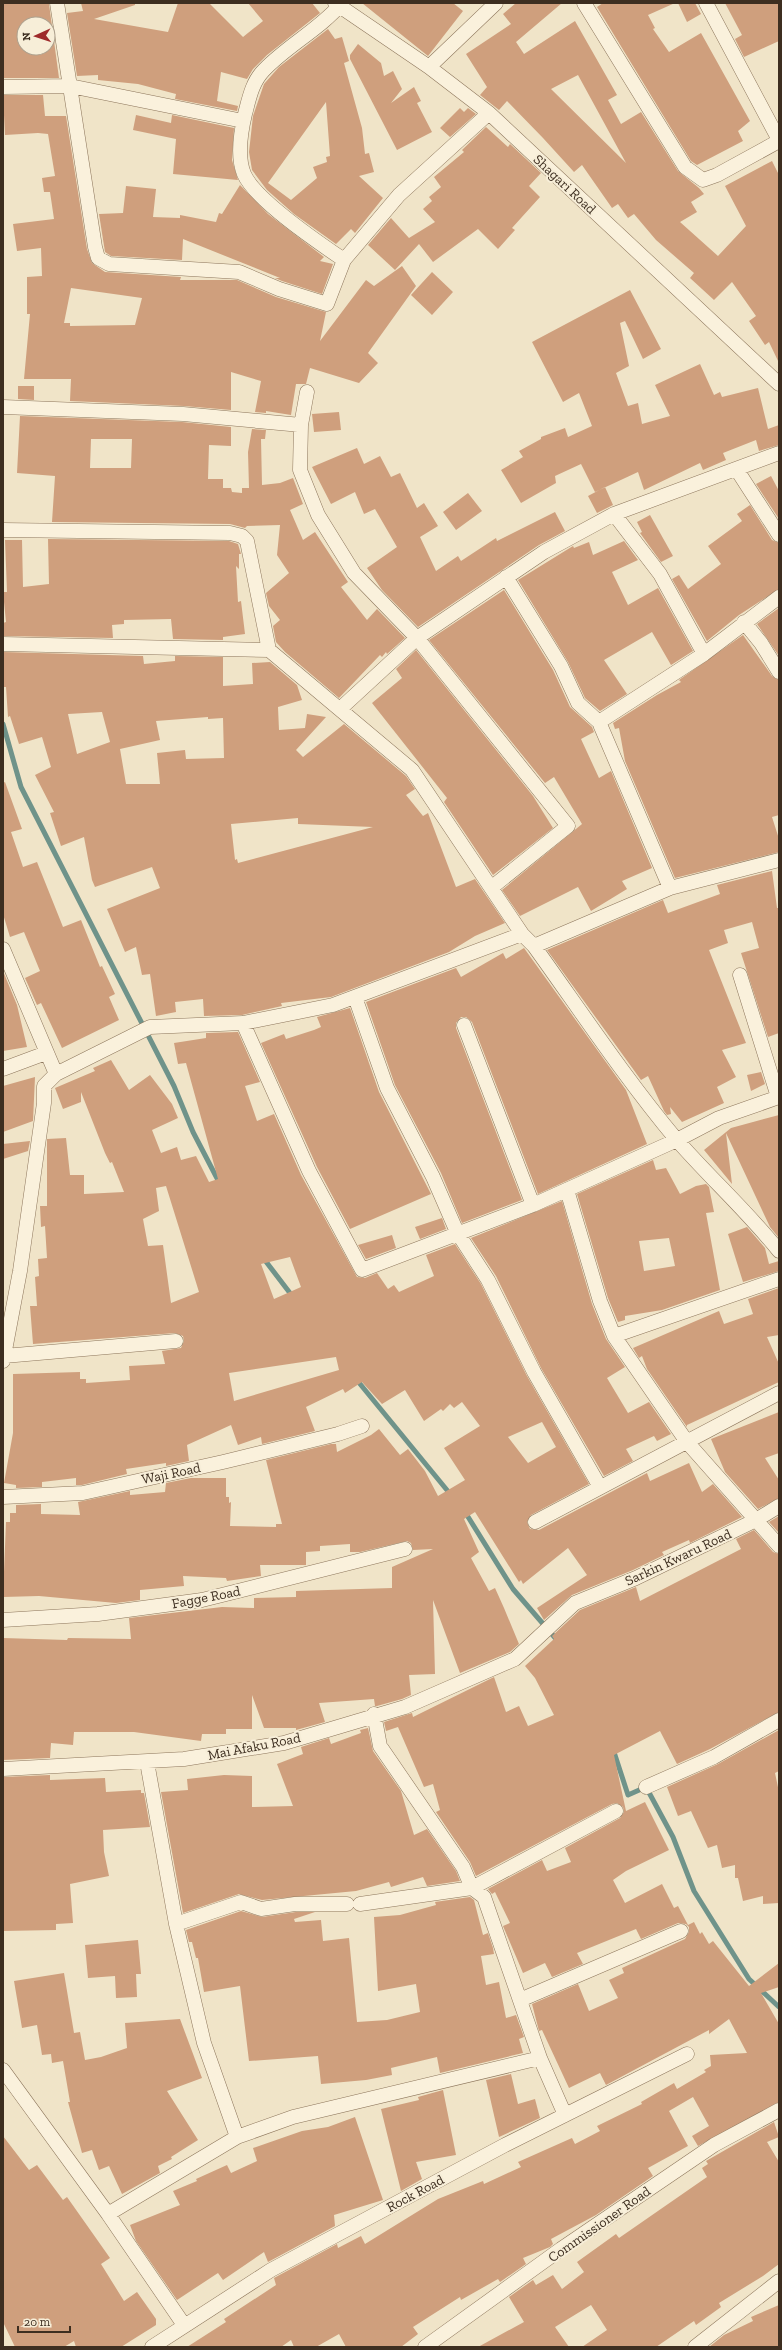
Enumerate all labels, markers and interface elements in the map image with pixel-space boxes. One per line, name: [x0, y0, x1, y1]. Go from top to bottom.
north arrow: [16, 16, 56, 56]
text: N: [20, 31, 33, 41]
street label: Shagari Road: [530, 151, 600, 218]
street label: Waji Road: [140, 1459, 202, 1488]
street label: Sarkin Kwaru Road: [622, 1525, 734, 1590]
street label: Fagge Road: [170, 1582, 242, 1612]
street label: Mai Afaku Road: [206, 1729, 302, 1764]
street label: Rock Road: [384, 2171, 447, 2216]
street label: Commissioner Road: [545, 2183, 654, 2266]
scale bar: [18, 2308, 70, 2334]
text: 20 m: [24, 2315, 51, 2329]

